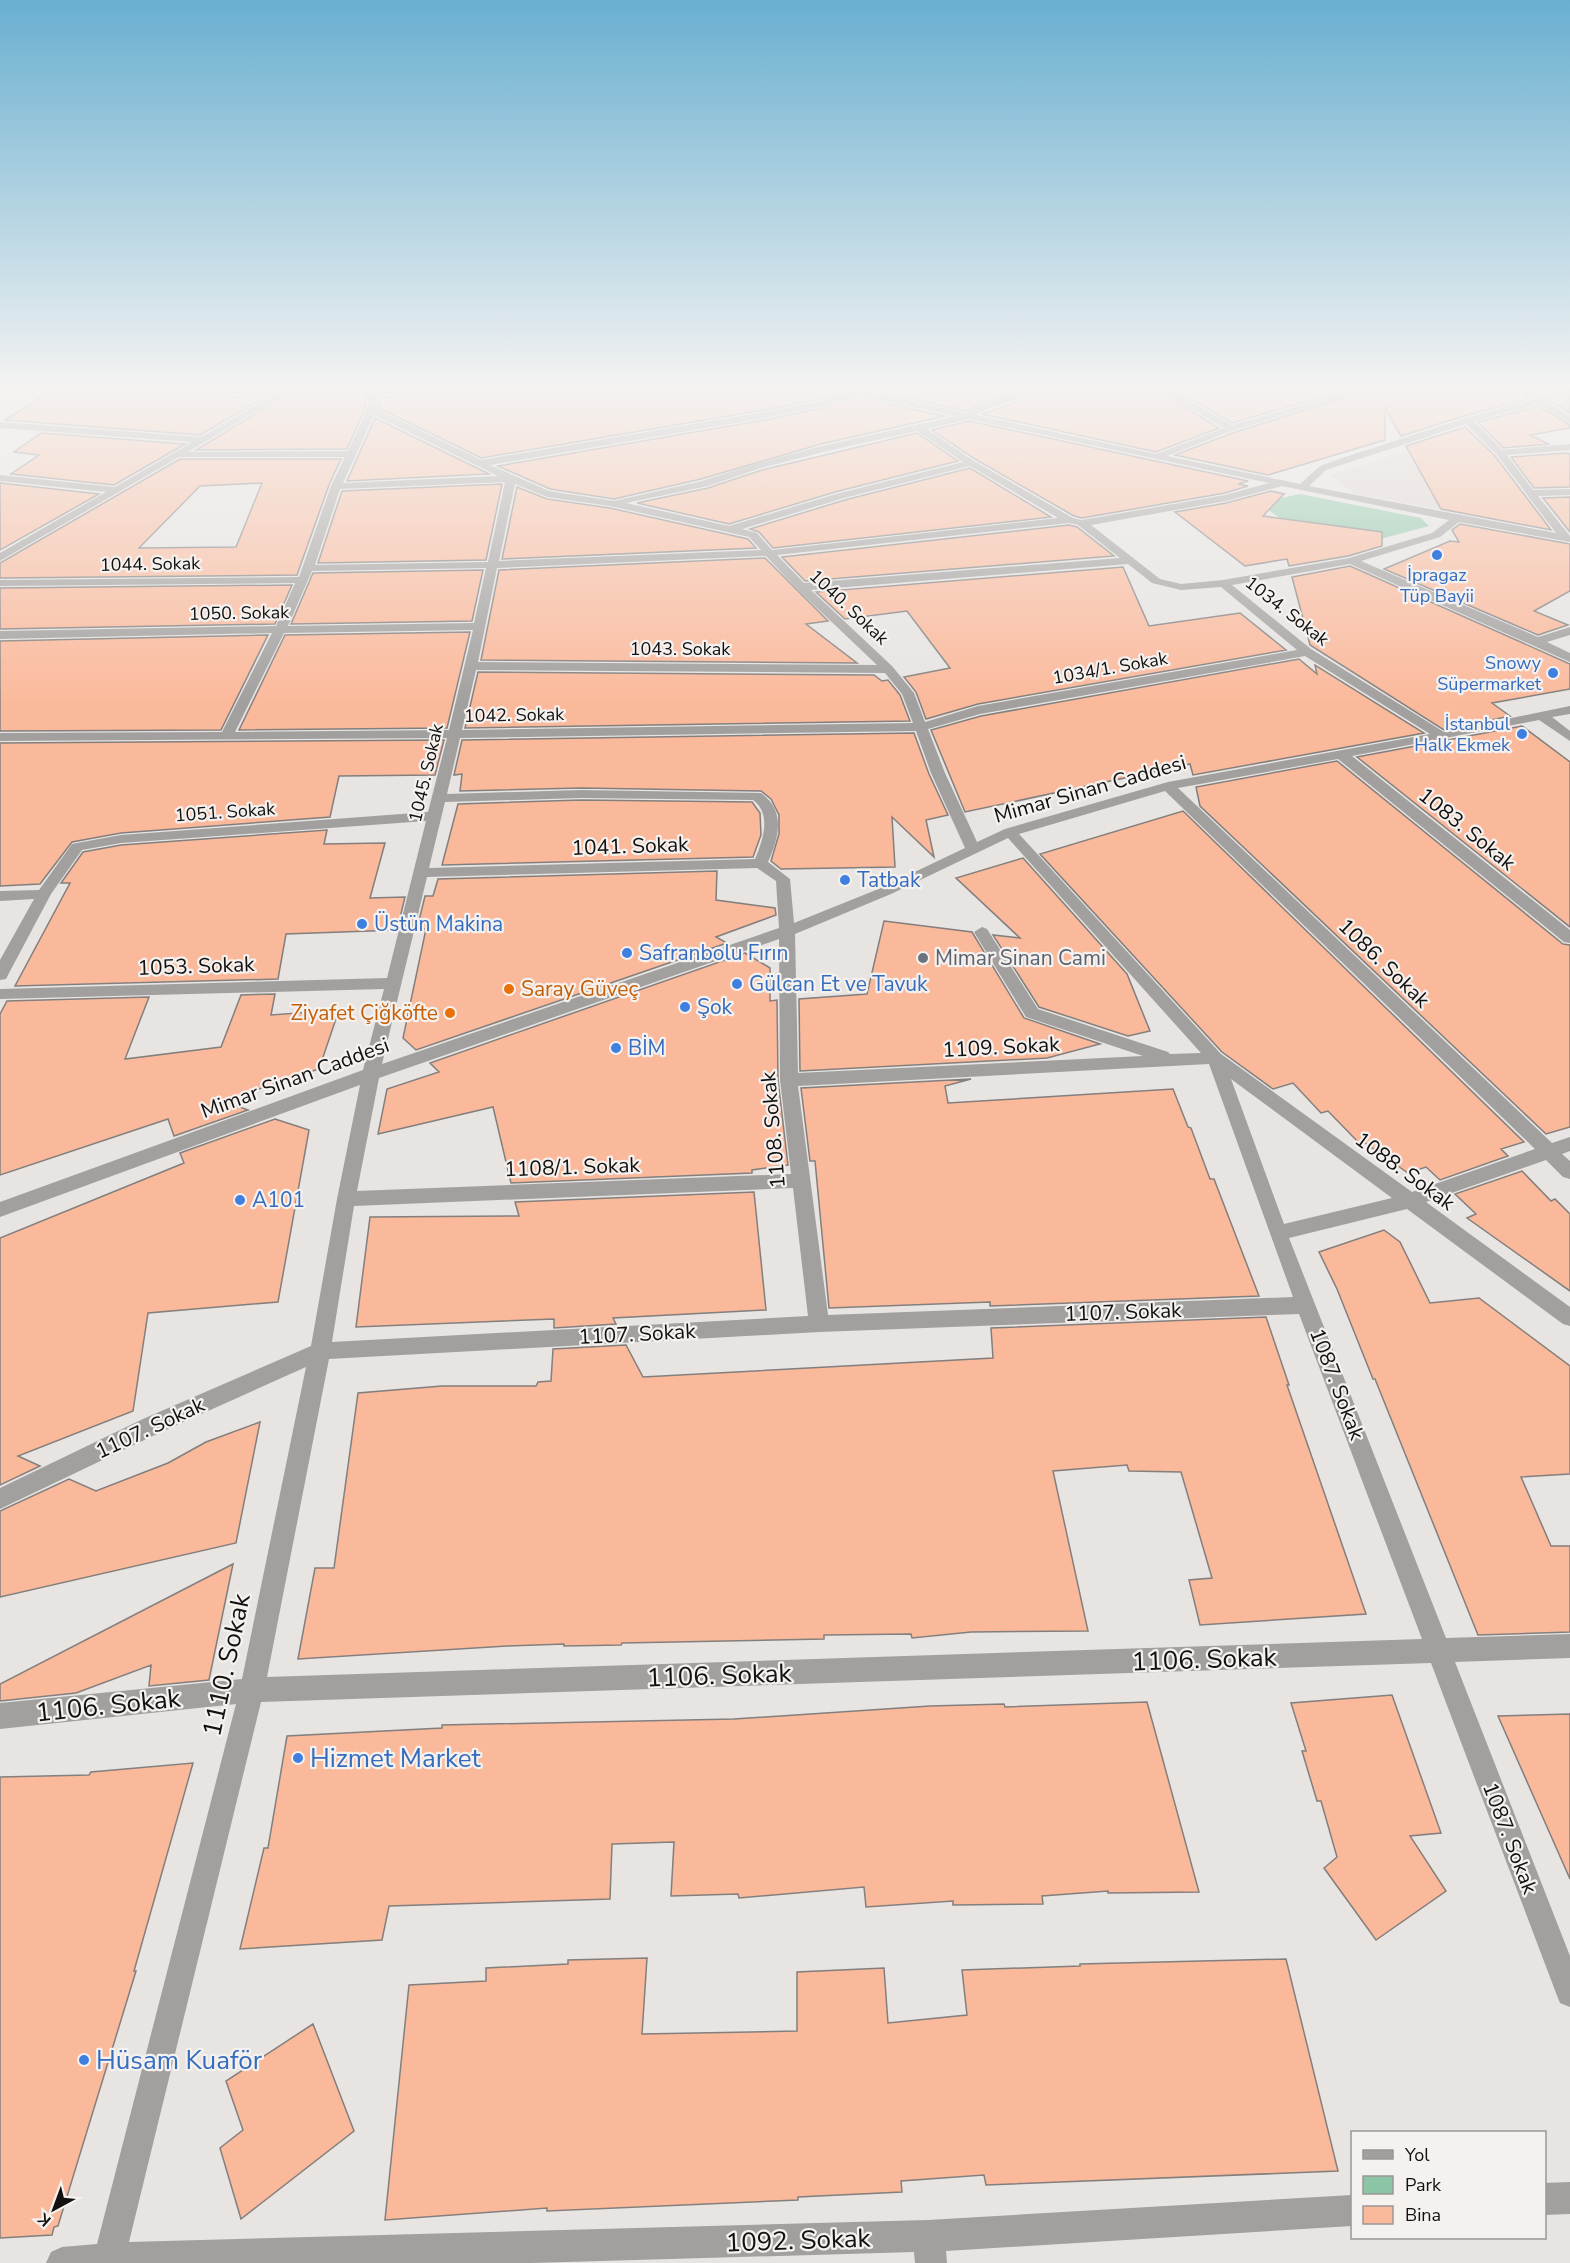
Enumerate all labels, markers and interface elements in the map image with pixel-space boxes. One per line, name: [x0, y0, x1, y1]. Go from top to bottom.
marker: İpragaz Tüp Bayii: [1430, 548, 1444, 562]
street label: 1044. Sokak: [100, 551, 201, 577]
place label: İpragaz Tüp Bayii: [1400, 563, 1474, 608]
street label: 1040. Sokak: [804, 564, 895, 651]
street label: 1034. Sokak: [1240, 571, 1335, 652]
street label: 1050. Sokak: [189, 600, 290, 626]
street label: 1043. Sokak: [630, 637, 731, 661]
street label: 1034/1. Sokak: [1051, 646, 1170, 690]
place label: Snowy Süpermarket: [1437, 651, 1542, 696]
marker: Snowy Süpermarket: [1546, 666, 1560, 680]
street label: 1042. Sokak: [464, 702, 565, 728]
place label: İstanbul Halk Ekmek: [1414, 712, 1511, 757]
street label: 1045. Sokak: [403, 720, 449, 825]
marker: İstanbul Halk Ekmek: [1515, 727, 1529, 741]
street label: Mimar Sinan Caddesi: [991, 748, 1189, 830]
street label: 1083. Sokak: [1413, 781, 1522, 877]
street label: 1051. Sokak: [174, 796, 277, 827]
street label: 1041. Sokak: [571, 830, 690, 862]
place label: Tatbak: [857, 866, 921, 894]
marker: Tatbak: [838, 873, 852, 887]
place label: Üstün Makina: [374, 910, 503, 938]
street label: 1086. Sokak: [1332, 912, 1436, 1014]
marker: Üstün Makina: [355, 917, 369, 931]
place label: Safranbolu Fırın: [639, 939, 788, 967]
place label: Mimar Sinan Cami: [935, 944, 1106, 972]
marker: Safranbolu Fırın: [620, 946, 634, 960]
street label: 1053. Sokak: [137, 950, 256, 982]
marker: Mimar Sinan Cami: [916, 951, 930, 965]
place label: Gülcan Et ve Tavuk: [749, 970, 928, 998]
place label: Saray Güveç: [521, 975, 639, 1003]
marker: Gülcan Et ve Tavuk: [730, 977, 744, 991]
marker: Saray Güveç: [502, 982, 516, 996]
place label: Şok: [697, 993, 733, 1021]
place label: Ziyafet Çiğköfte: [290, 999, 438, 1027]
marker: Şok: [678, 1000, 692, 1014]
marker: Ziyafet Çiğköfte: [443, 1006, 457, 1020]
street label: 1109. Sokak: [942, 1030, 1061, 1064]
street label: Mimar Sinan Caddesi: [197, 1031, 393, 1125]
place label: BİM: [628, 1034, 666, 1062]
marker: BİM: [609, 1041, 623, 1055]
street label: 1108. Sokak: [754, 1070, 792, 1190]
street label: 1088. Sokak: [1349, 1125, 1461, 1217]
street label: 1108/1. Sokak: [504, 1151, 641, 1183]
place label: A101: [252, 1186, 305, 1214]
marker: A101: [233, 1193, 247, 1207]
street label: 1107. Sokak: [1064, 1296, 1183, 1328]
street label: 1107. Sokak: [578, 1317, 697, 1351]
street label: 1087. Sokak: [1303, 1324, 1371, 1444]
street label: 1107. Sokak: [91, 1390, 209, 1465]
street label: 1110. Sokak: [194, 1590, 259, 1740]
street label: 1106. Sokak: [1131, 1639, 1278, 1680]
street label: 1106. Sokak: [646, 1655, 793, 1696]
street label: 1106. Sokak: [34, 1680, 183, 1730]
place label: Hizmet Market: [310, 1741, 482, 1776]
marker: Hizmet Market: [291, 1751, 305, 1765]
street label: 1087. Sokak: [1476, 1778, 1544, 1898]
place label: Hüsam Kuaför: [96, 2043, 263, 2078]
marker: Hüsam Kuaför: [77, 2053, 91, 2067]
legend: [1351, 2131, 1546, 2239]
text: Yol: [1404, 2143, 1430, 2167]
text: Park: [1405, 2173, 1442, 2197]
north arrow: [24, 2179, 84, 2239]
text: Bina: [1405, 2203, 1441, 2227]
text: K: [33, 2207, 56, 2231]
street label: 1092. Sokak: [725, 2220, 872, 2261]

